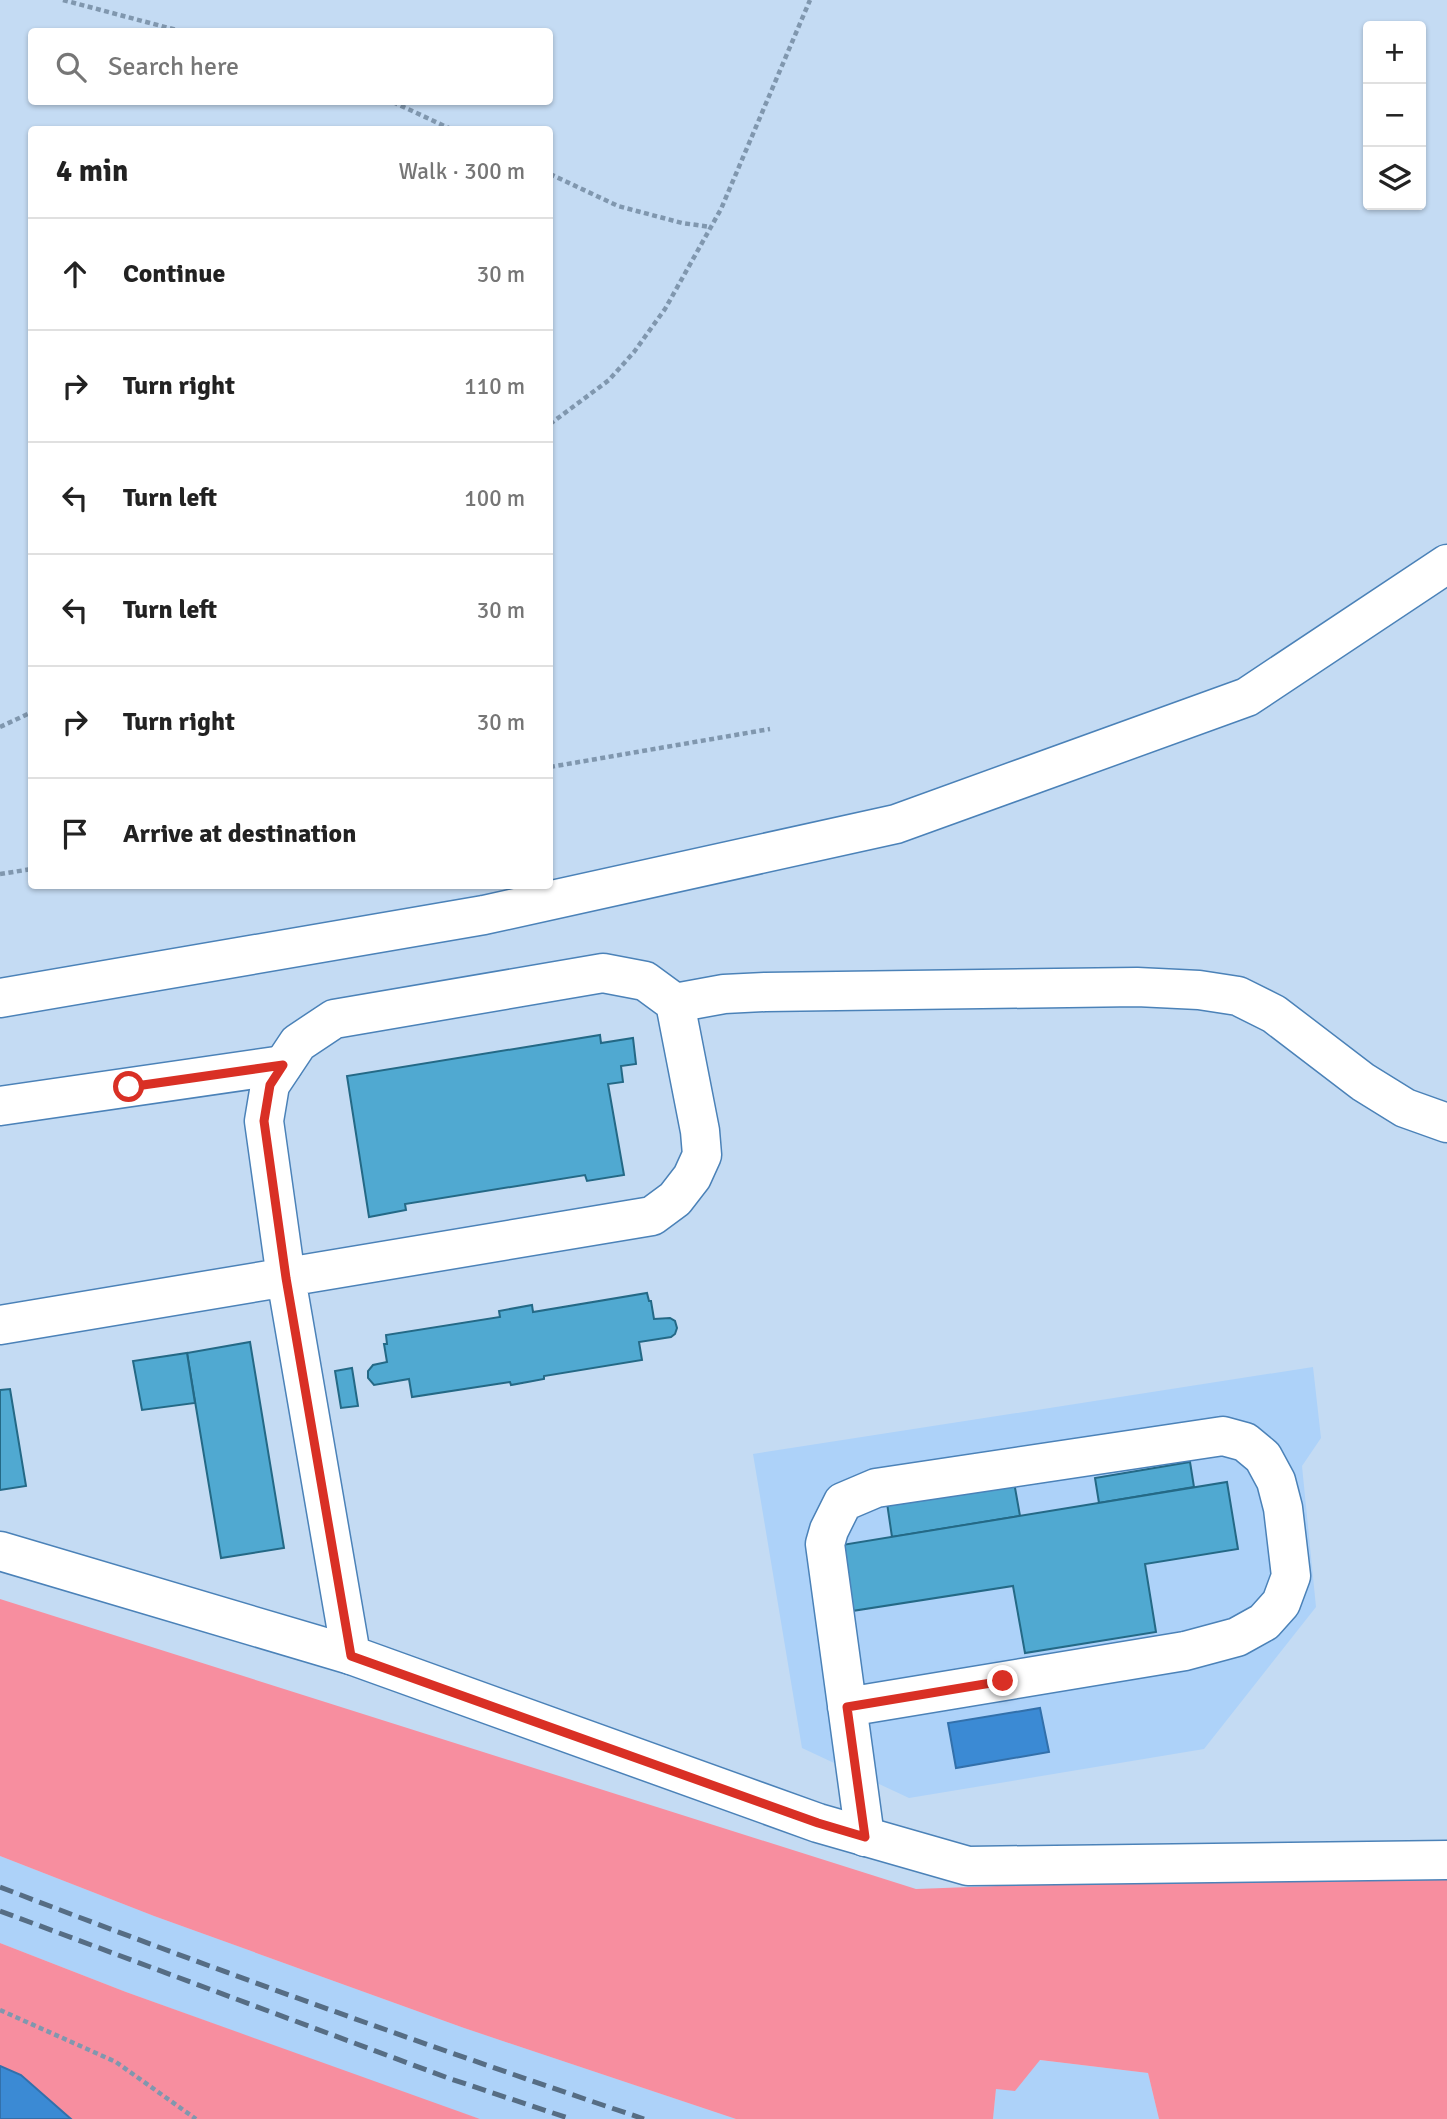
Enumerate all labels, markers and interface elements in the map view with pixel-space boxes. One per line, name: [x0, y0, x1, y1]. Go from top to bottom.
map controls: [1363, 21, 1426, 210]
button: +: [1363, 21, 1426, 84]
search box: [28, 28, 553, 105]
icon: search: [52, 48, 90, 86]
text: Search here: [108, 51, 239, 83]
button: −: [1363, 84, 1426, 147]
button: layers: [1363, 147, 1426, 210]
text: 4 min: [56, 153, 128, 190]
text: Walk · 300 m: [399, 157, 525, 186]
icon: ahead: [56, 255, 94, 293]
text: Continue: [123, 258, 225, 290]
text: 30 m: [477, 260, 525, 289]
icon: right: [56, 367, 94, 405]
text: Turn right: [123, 370, 235, 402]
text: 110 m: [464, 372, 525, 401]
icon: left: [56, 479, 94, 517]
text: Turn left: [123, 482, 217, 514]
text: 100 m: [464, 484, 525, 513]
icon: left: [56, 591, 94, 629]
text: Turn left: [123, 594, 217, 626]
text: 30 m: [477, 596, 525, 625]
icon: right: [56, 703, 94, 741]
text: Turn right: [123, 706, 235, 738]
text: 30 m: [477, 708, 525, 737]
icon: arrive: [56, 815, 94, 853]
text: Arrive at destination: [123, 818, 356, 850]
route start: [113, 1071, 144, 1102]
route end: [987, 1665, 1018, 1696]

